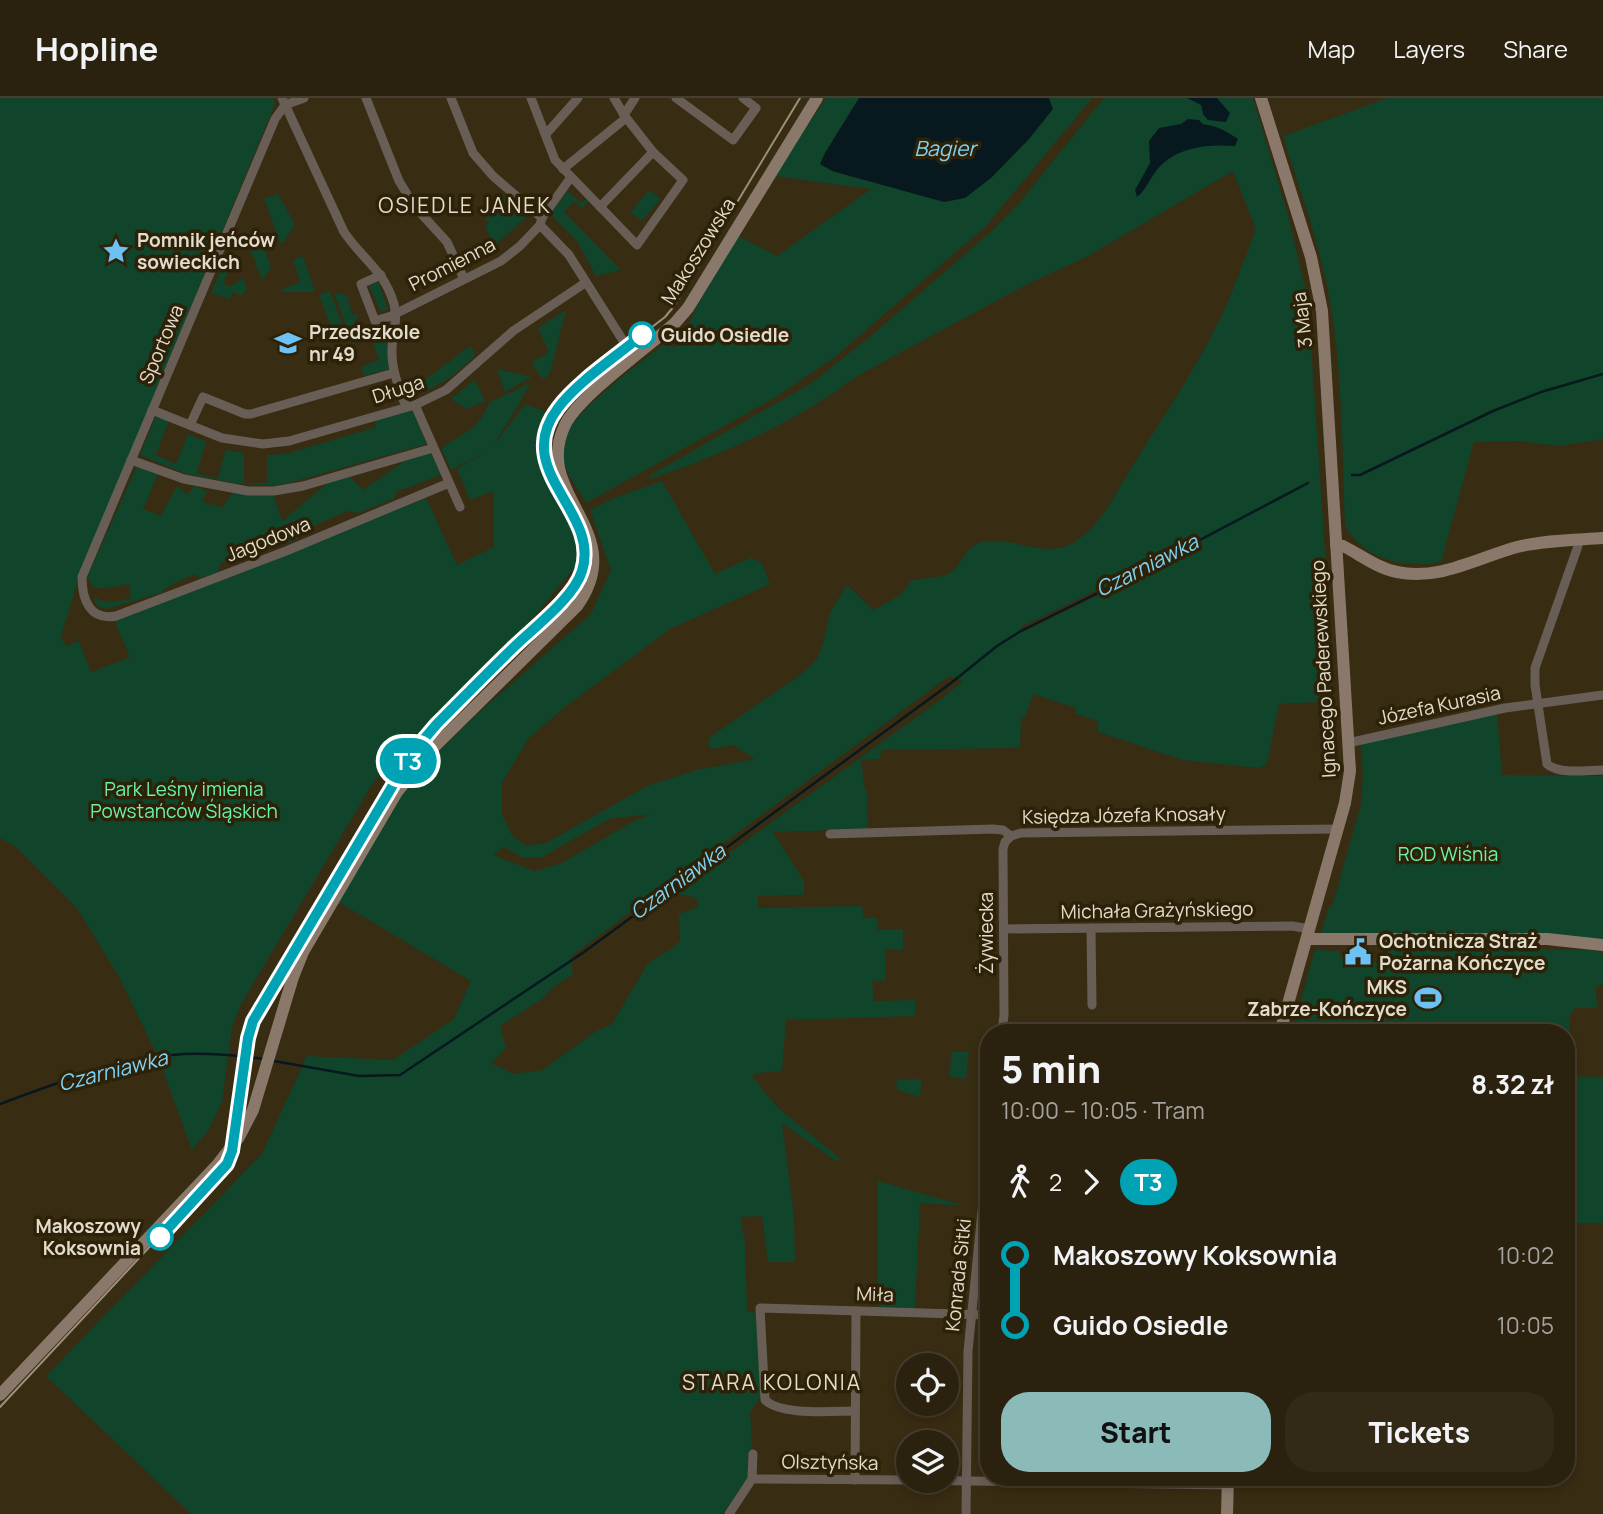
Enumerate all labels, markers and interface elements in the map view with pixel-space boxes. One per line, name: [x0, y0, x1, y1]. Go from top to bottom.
text: Hopline: [35, 26, 158, 71]
text: Map: [1308, 32, 1355, 65]
text: Layers: [1393, 32, 1465, 65]
text: Share: [1503, 32, 1568, 65]
water label: Bagier: [914, 134, 978, 162]
district label: OSIEDLE JANEK: [378, 191, 552, 219]
street label: Makoszowska: [655, 193, 741, 309]
place label: Pomnik jeńców sowieckich: [137, 227, 275, 275]
street label: Promienna: [404, 231, 500, 297]
place icon: Pomnik jeńców sowieckich: [101, 236, 131, 266]
street label: 3 Maja: [1286, 291, 1318, 349]
street label: Sportowa: [133, 300, 189, 388]
place label: Przedszkole nr 49: [309, 319, 420, 367]
marker: Guido Osiedle: [629, 322, 655, 348]
place label: Guido Osiedle: [661, 322, 789, 348]
school or university icon: Przedszkole nr 49: [273, 328, 303, 358]
street label: Długa: [369, 368, 427, 410]
street label: Jagodowa: [222, 510, 314, 568]
water label: Czarniawka: [1090, 527, 1204, 603]
street label: Ignacego Paderewskiego: [1304, 559, 1342, 779]
street label: Józefa Kurasia: [1375, 679, 1503, 731]
line badge: T3: [376, 738, 440, 784]
text: T3: [394, 744, 422, 777]
park label: Park Leśny imienia Powstańców Śląskich: [90, 776, 278, 824]
street label: Księdza Józefa Knosały: [1022, 800, 1226, 830]
water label: Czarniawka: [624, 836, 732, 925]
park label: ROD Wiśnia: [1398, 841, 1498, 867]
street label: Żywiecka: [973, 892, 999, 974]
street label: Michała Grażyńskiego: [1060, 895, 1254, 925]
place label: Ochotnicza Straż Pożarna Kończyce: [1379, 928, 1545, 976]
public building icon: Ochotnicza Straż Pożarna Kończyce: [1343, 937, 1373, 967]
place label: MKS Zabrze-Kończyce: [1247, 974, 1407, 1022]
sports icon: MKS Zabrze-Kończyce: [1413, 983, 1443, 1013]
text: 5 min: [1001, 1042, 1101, 1094]
water label: Czarniawka: [55, 1043, 172, 1097]
text: 8.32 zł: [1471, 1066, 1554, 1102]
text: 10:00 – 10:05 · Tram: [1001, 1094, 1205, 1126]
icon: walk: [1001, 1163, 1039, 1201]
icon: forward: [1072, 1163, 1110, 1201]
text: T3: [1134, 1165, 1163, 1198]
text: 2: [1049, 1166, 1062, 1198]
place label: Makoszowy Koksownia: [35, 1213, 141, 1261]
street label: Konrada Sitki: [939, 1217, 977, 1333]
marker: Makoszowy Koksownia: [147, 1224, 173, 1250]
text: Makoszowy Koksownia: [1053, 1237, 1337, 1273]
text: 10:02: [1497, 1239, 1554, 1271]
street label: Miła: [856, 1280, 894, 1308]
text: Guido Osiedle: [1053, 1307, 1228, 1343]
text: 10:05: [1497, 1309, 1554, 1341]
map controls: [896, 1353, 959, 1493]
button: locate: [896, 1353, 959, 1416]
district label: STARA KOLONIA: [682, 1368, 862, 1396]
button: Start: [1001, 1392, 1271, 1472]
button: Tickets: [1285, 1392, 1554, 1472]
button: layers: [896, 1430, 959, 1493]
street label: Olsztyńska: [781, 1448, 879, 1476]

